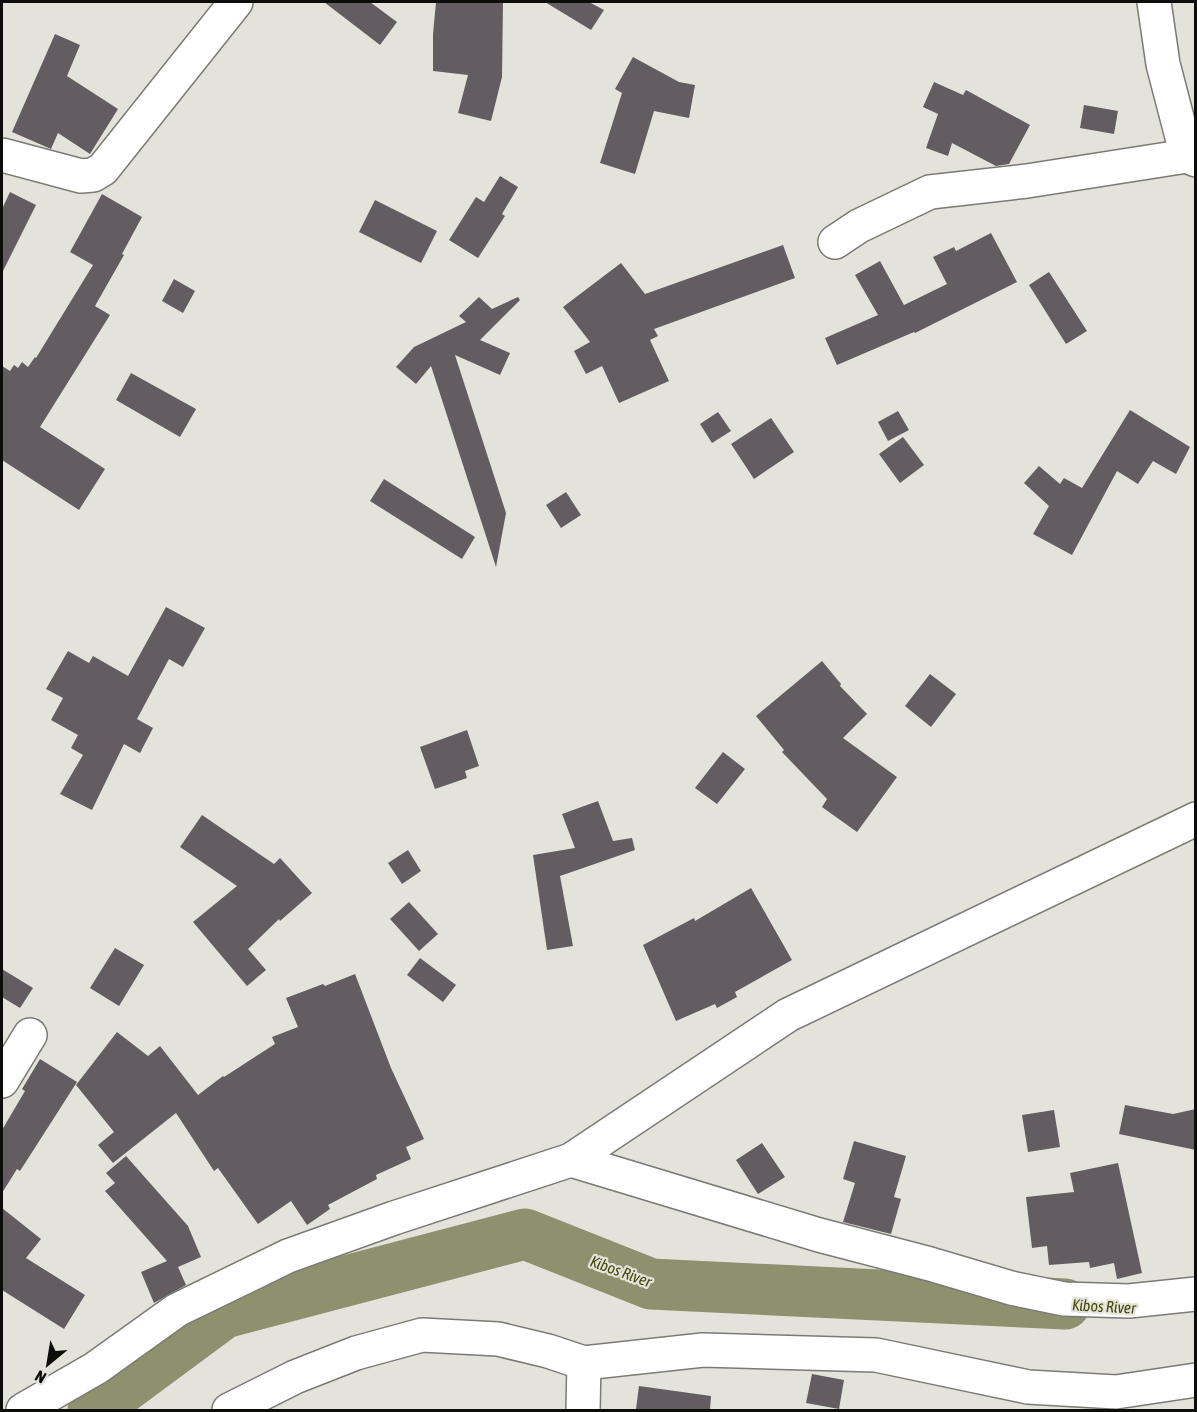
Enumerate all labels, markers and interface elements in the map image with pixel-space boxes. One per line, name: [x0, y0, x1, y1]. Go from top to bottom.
water label: Kibos River: [588, 1252, 655, 1291]
water label: Kibos River: [1072, 1295, 1138, 1317]
north arrow: [18, 1334, 78, 1394]
text: N: [32, 1367, 49, 1387]

